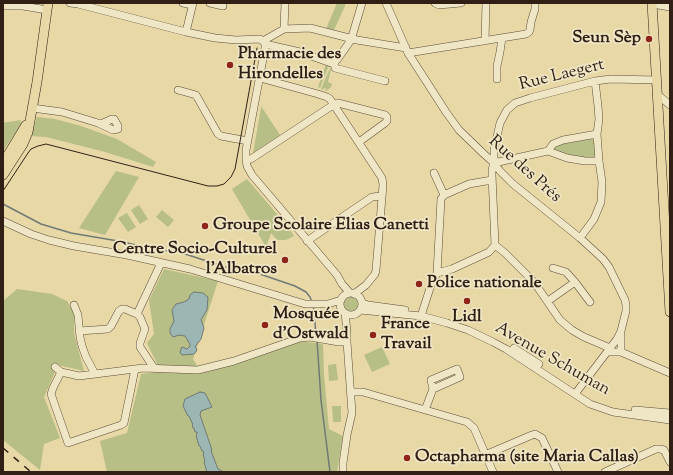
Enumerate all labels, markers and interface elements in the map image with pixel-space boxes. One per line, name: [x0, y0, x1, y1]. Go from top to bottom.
place label: Seun Sèp: [572, 29, 641, 49]
marker: Seun Sèp: [644, 34, 654, 44]
place label: Pharmacie des Hirondelles: [238, 45, 341, 85]
street label: Rue Laegert: [517, 56, 607, 96]
marker: Pharmacie des Hirondelles: [225, 60, 235, 70]
street label: Rue des Prés: [483, 132, 565, 208]
place label: Groupe Scolaire Elias Canetti: [213, 216, 429, 236]
marker: Groupe Scolaire Elias Canetti: [200, 221, 210, 231]
place label: Centre Socio-Culturel l'Albatros: [113, 240, 277, 280]
marker: Centre Socio-Culturel l'Albatros: [280, 255, 290, 265]
place label: Police nationale: [427, 274, 542, 294]
marker: Police nationale: [414, 279, 424, 289]
marker: Lidl: [462, 296, 472, 306]
place label: Mosquée d'Ostwald: [273, 305, 349, 345]
place label: Lidl: [452, 308, 482, 328]
place label: France Travail: [381, 315, 432, 355]
street label: Avenue Schuman: [491, 319, 613, 401]
marker: Mosquée d'Ostwald: [260, 320, 270, 330]
marker: France Travail: [368, 330, 378, 340]
place label: Octapharma (site Maria Callas): [415, 448, 639, 468]
marker: Octapharma (site Maria Callas): [402, 453, 412, 463]

